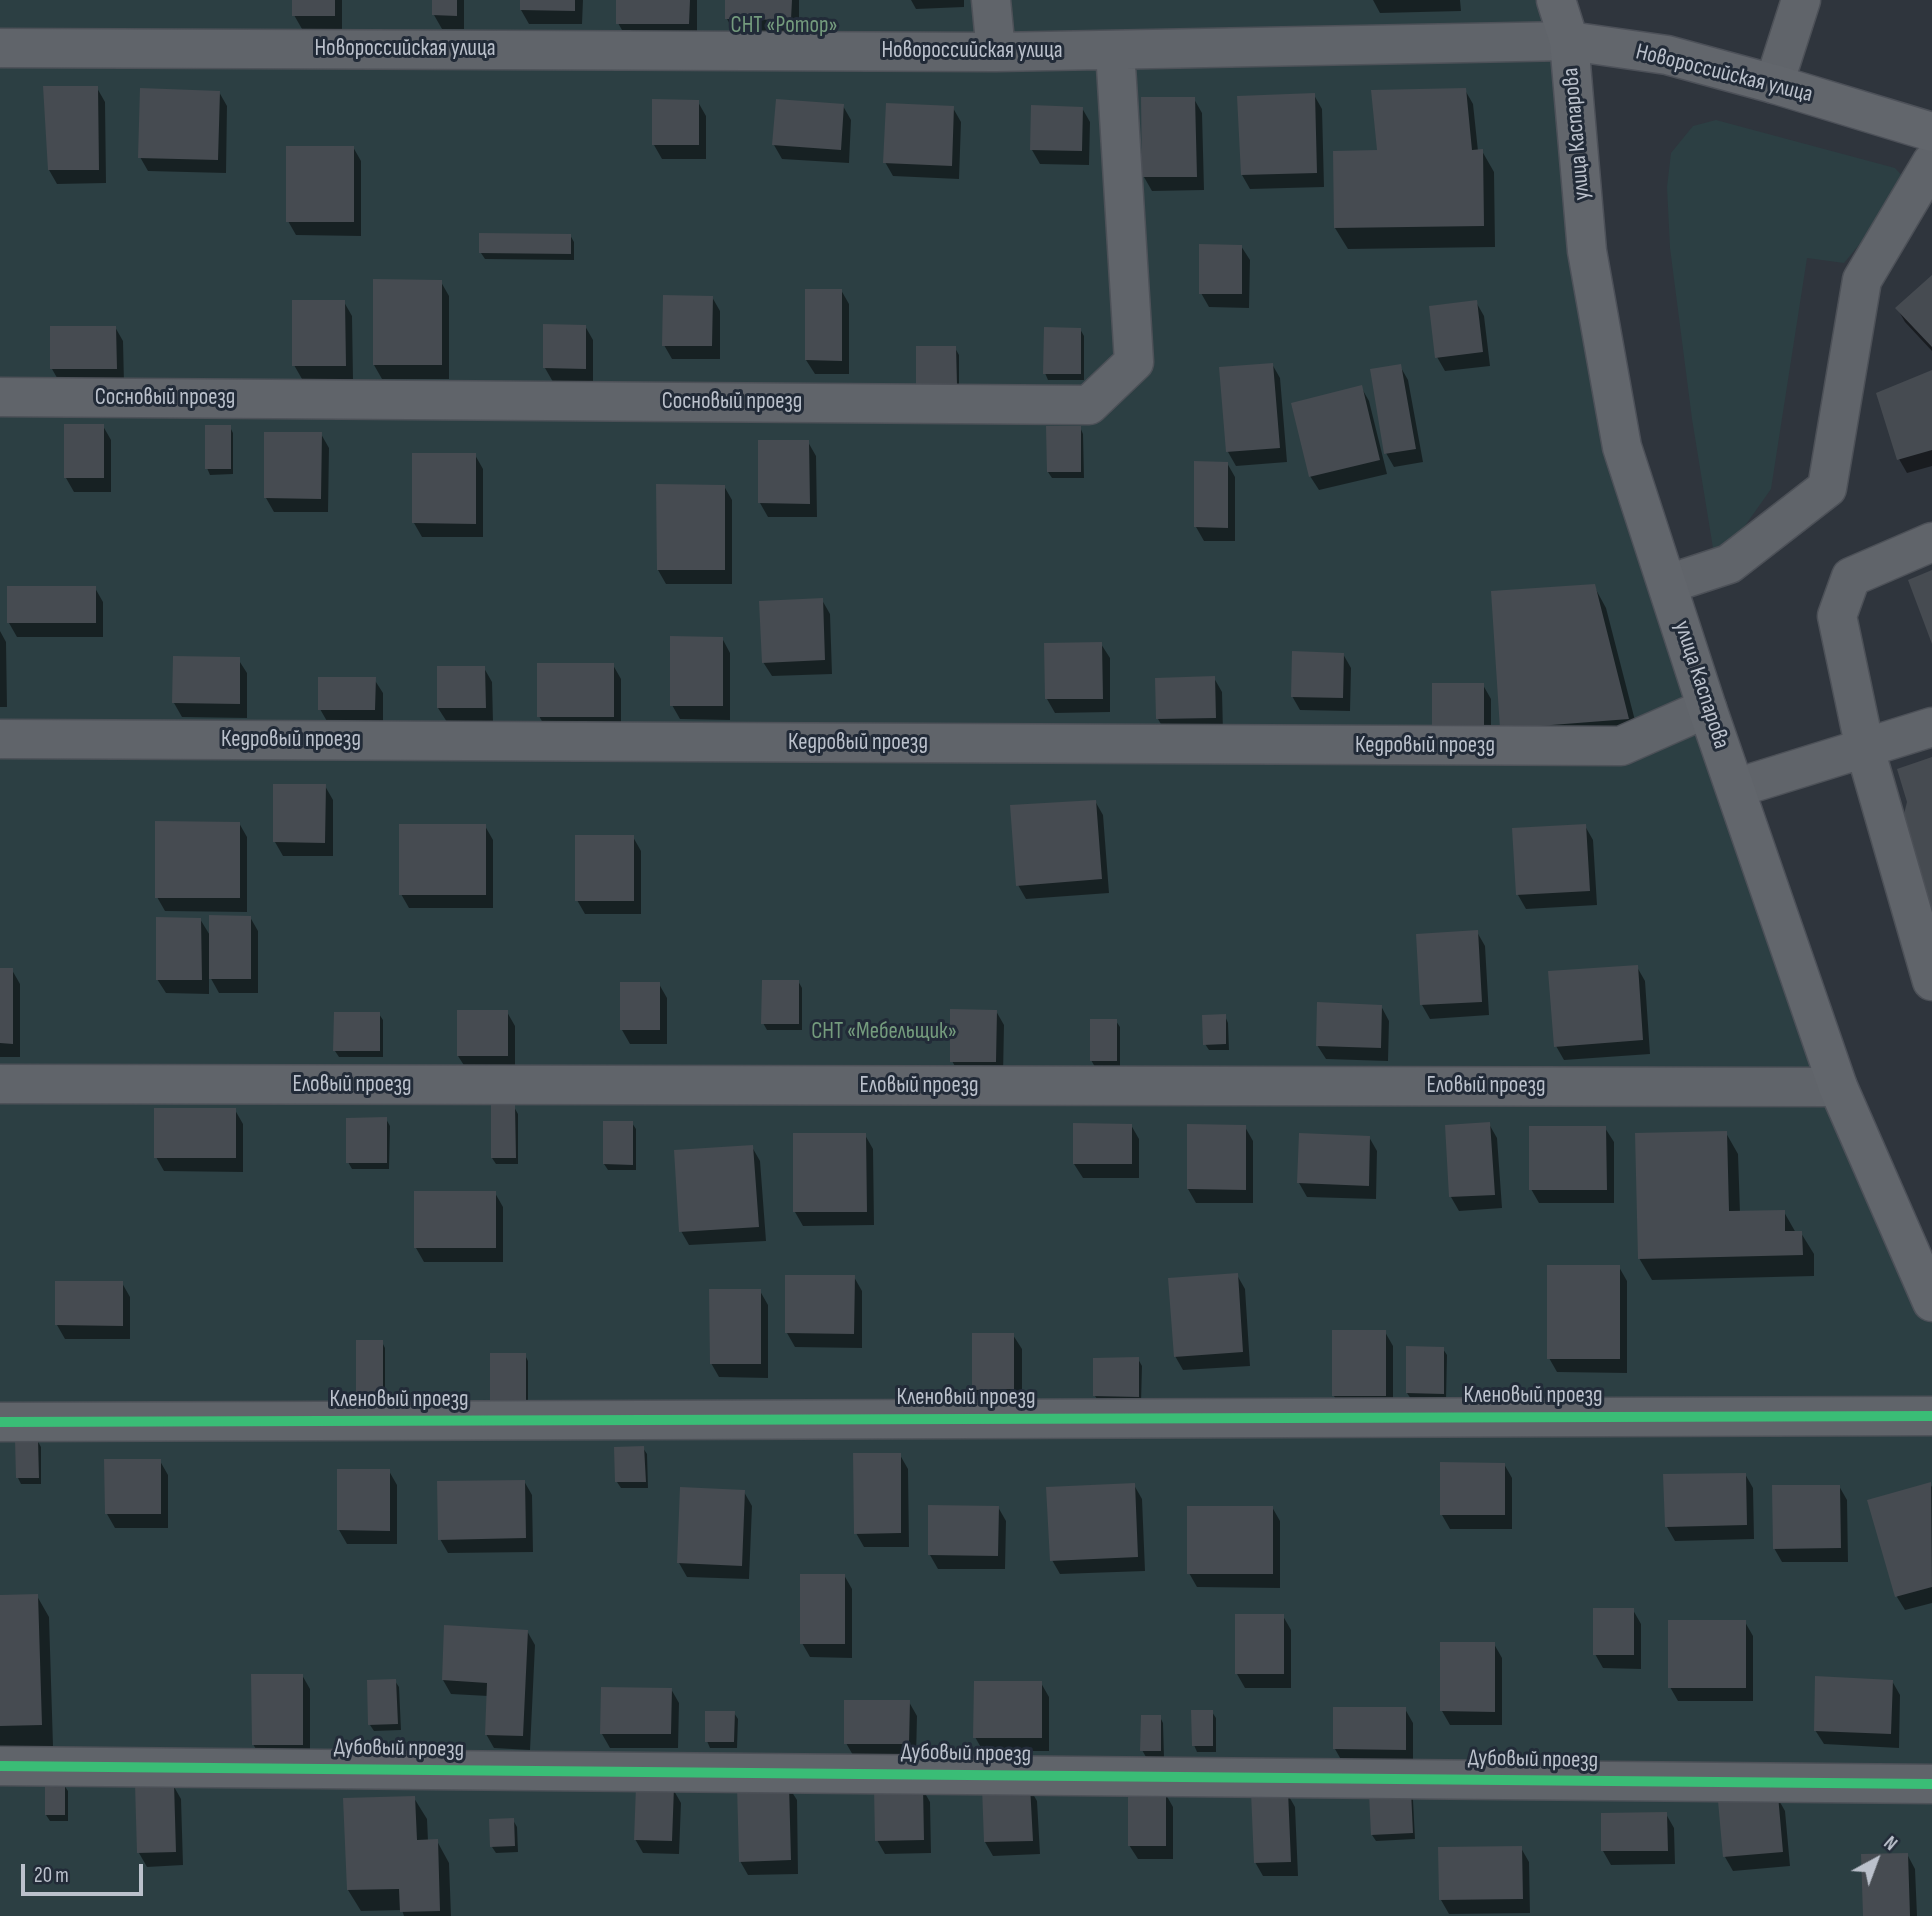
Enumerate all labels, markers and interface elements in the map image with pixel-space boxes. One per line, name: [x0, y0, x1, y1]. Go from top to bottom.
park label: СНТ «Ротор»: [730, 12, 838, 40]
street label: Новороссийская улица: [314, 35, 496, 63]
street label: Новороссийская улица: [881, 37, 1063, 65]
street label: Новороссийская улица: [1633, 39, 1815, 109]
street label: улица Каспарова: [1557, 67, 1597, 201]
street label: Сосновый проезд: [95, 384, 235, 412]
street label: Сосновый проезд: [662, 388, 802, 416]
street label: улица Каспарова: [1667, 618, 1735, 752]
street label: Кедровый проезд: [221, 726, 361, 754]
street label: Кедровый проезд: [788, 729, 928, 757]
street label: Кедровый проезд: [1355, 732, 1495, 760]
park label: СНТ «Мебельщик»: [811, 1018, 957, 1046]
street label: Еловый проезд: [293, 1071, 411, 1099]
street label: Еловый проезд: [860, 1072, 978, 1100]
street label: Еловый проезд: [1427, 1072, 1545, 1100]
street label: Кленовый проезд: [1464, 1382, 1602, 1410]
street label: Кленовый проезд: [897, 1384, 1035, 1412]
street label: Кленовый проезд: [330, 1386, 468, 1414]
street label: Дубовый проезд: [334, 1734, 464, 1764]
street label: Дубовый проезд: [901, 1739, 1031, 1769]
street label: Дубовый проезд: [1468, 1745, 1598, 1775]
north arrow: [1841, 1825, 1911, 1895]
text: N: [1879, 1832, 1901, 1856]
scale bar: [24, 1850, 147, 1894]
text: 20 m: [34, 1863, 69, 1888]

